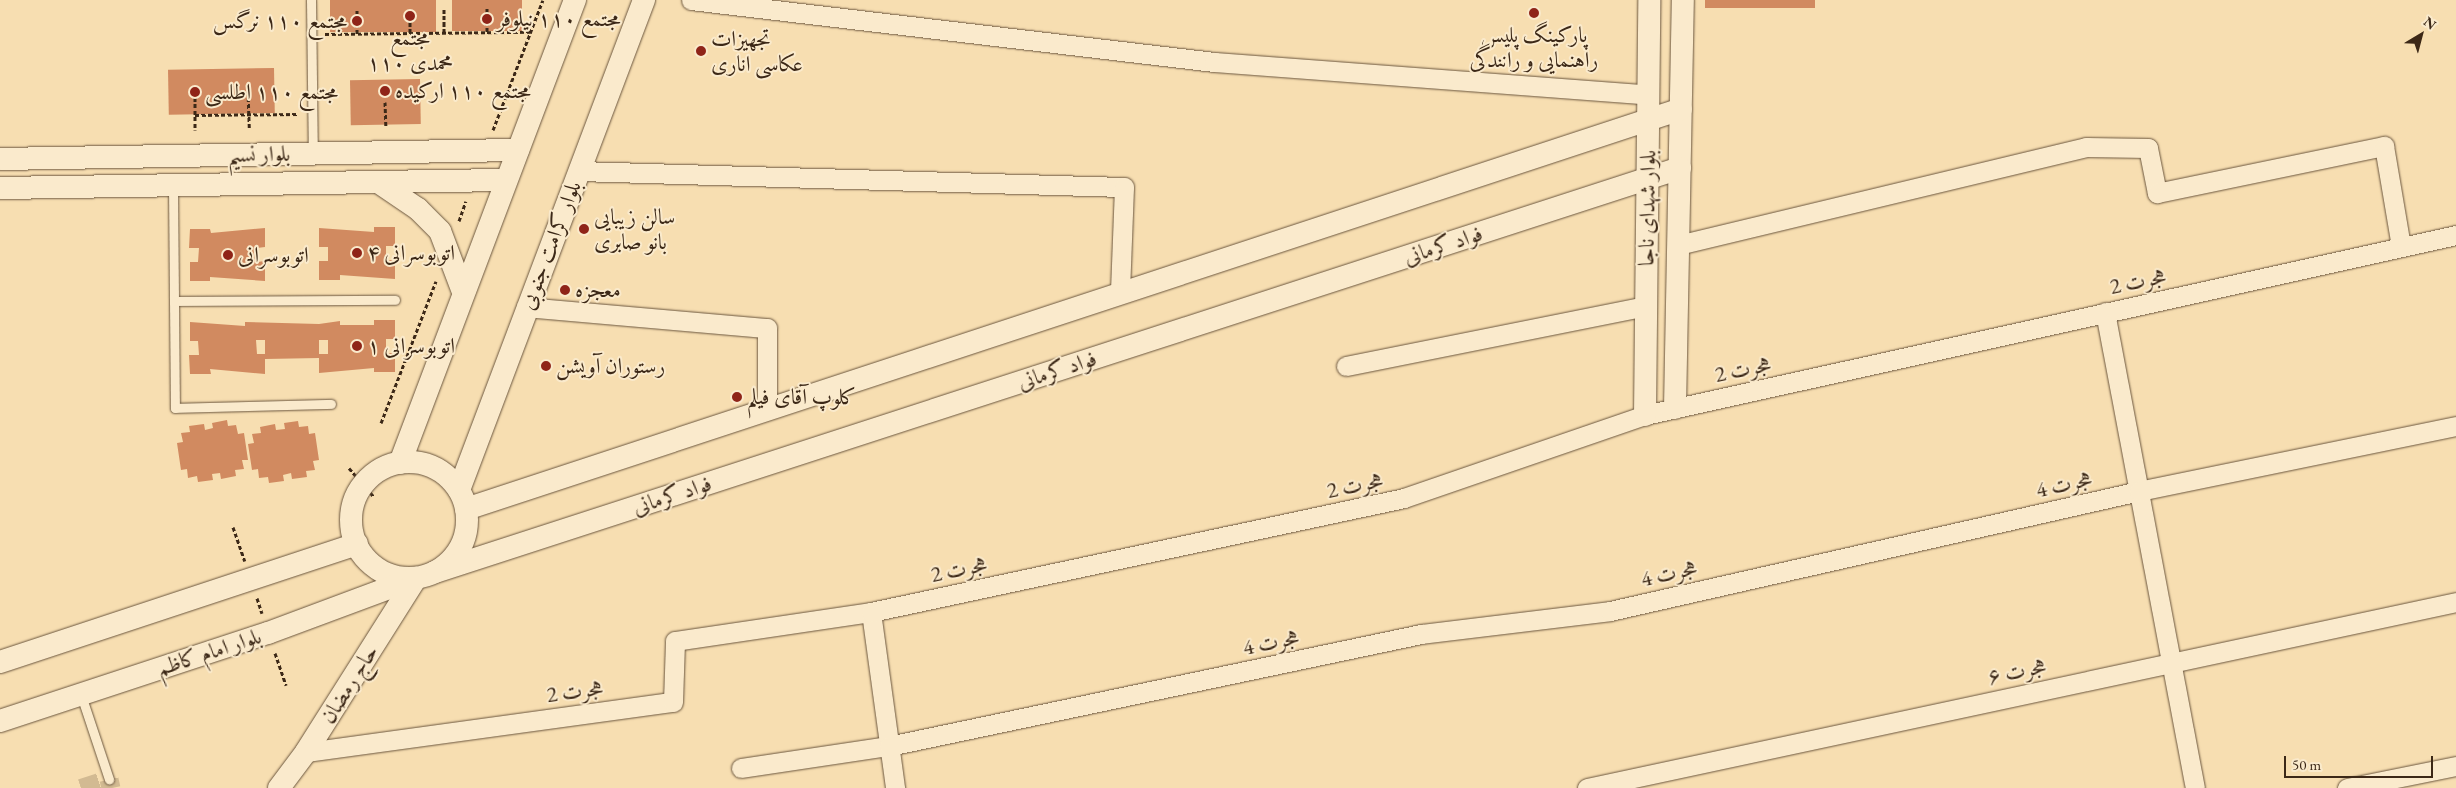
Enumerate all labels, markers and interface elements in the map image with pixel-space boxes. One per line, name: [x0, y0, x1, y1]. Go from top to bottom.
place label: مجتمع ۱۱۰ نیلوفر: [497, 6, 620, 32]
marker: پارکینگ پلیس راهنمایی و رانندگی: [1528, 7, 1540, 19]
place label: مجتمع ۱۱۰ نرگس: [213, 8, 347, 34]
marker: مجتمع ۱۱۰ محمدی: [404, 10, 416, 22]
north arrow: [2396, 10, 2446, 60]
text: N: [2420, 12, 2440, 34]
marker: مجتمع ۱۱۰ نیلوفر: [481, 13, 493, 25]
marker: مجتمع ۱۱۰ نرگس: [351, 15, 363, 27]
place label: پارکینگ پلیس راهنمایی و رانندگی: [1470, 21, 1598, 72]
place label: مجتمع ۱۱۰ محمدی: [367, 24, 453, 76]
place label: تجهیزات عکاسی اناری: [711, 25, 803, 76]
marker: تجهیزات عکاسی اناری: [695, 45, 707, 57]
place label: مجتمع ۱۱۰ ارکیده: [395, 78, 531, 104]
place label: مجتمع ۱۱۰ اطلسی: [205, 79, 338, 105]
marker: مجتمع ۱۱۰ ارکیده: [379, 85, 391, 97]
marker: مجتمع ۱۱۰ اطلسی: [189, 86, 201, 98]
street label: بلوار نسیم: [227, 140, 291, 168]
street label: بلوار شهدای ناجا: [1633, 150, 1661, 266]
street label: بلوار کرامت جنوبی: [513, 177, 587, 313]
place label: سالن زیبایی بانو صابری: [594, 203, 675, 255]
street label: فواد کرمانی: [1400, 220, 1486, 270]
marker: سالن زیبایی بانو صابری: [578, 223, 590, 235]
place label: اتوبوسرانی ۴: [367, 240, 455, 266]
place label: اتوبوسرانی: [238, 242, 309, 268]
marker: اتوبوسرانی ۴: [351, 247, 363, 259]
marker: اتوبوسرانی: [222, 249, 234, 261]
street label: هجرت 2: [2107, 262, 2169, 300]
place label: معجزه: [575, 277, 621, 303]
marker: معجزه: [559, 284, 571, 296]
place label: اتوبوسرانی ۱: [367, 333, 455, 359]
marker: اتوبوسرانی ۱: [351, 340, 363, 352]
street label: فواد کرمانی: [1014, 345, 1100, 395]
street label: هجرت 2: [1712, 350, 1774, 388]
place label: رستوران آویشن: [556, 353, 665, 379]
marker: رستوران آویشن: [540, 360, 552, 372]
place label: کلوپ آقای فیلم: [747, 384, 856, 410]
marker: کلوپ آقای فیلم: [731, 391, 743, 403]
street label: هجرت 4: [2033, 465, 2095, 503]
street label: هجرت 2: [1324, 466, 1386, 504]
street label: فواد کرمانی: [629, 470, 715, 520]
street label: هجرت 2: [928, 550, 990, 588]
street label: هجرت 4: [1638, 554, 1700, 592]
street label: بلوار امام کاظم: [153, 623, 265, 681]
street label: هجرت 4: [1240, 623, 1302, 661]
street label: حاج رمضان: [314, 640, 384, 728]
street label: هجرت ۶: [1985, 652, 2049, 690]
street label: هجرت 2: [545, 674, 605, 708]
scale bar: [2286, 746, 2435, 778]
text: 50 m: [2292, 755, 2321, 774]

